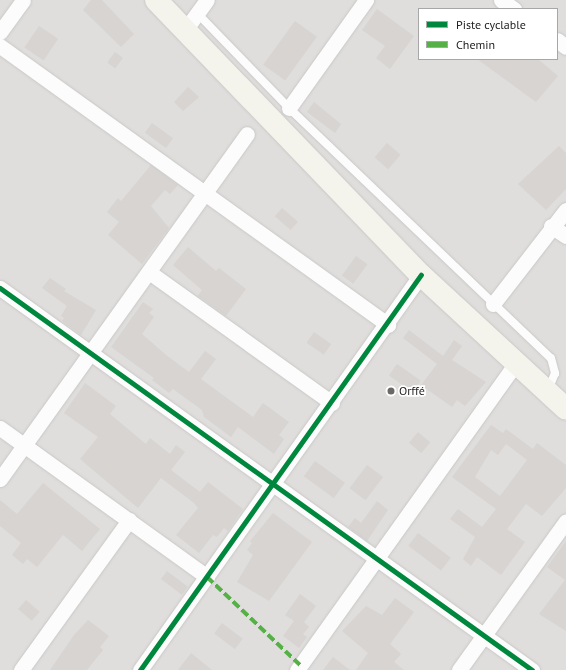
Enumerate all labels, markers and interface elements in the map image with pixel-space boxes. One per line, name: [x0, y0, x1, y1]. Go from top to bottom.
legend: [418, 8, 558, 60]
text: Piste cyclable: [456, 17, 526, 32]
text: Chemin: [456, 37, 495, 52]
place label: Orffé: [399, 384, 425, 398]
marker: Orffé: [386, 386, 396, 396]

